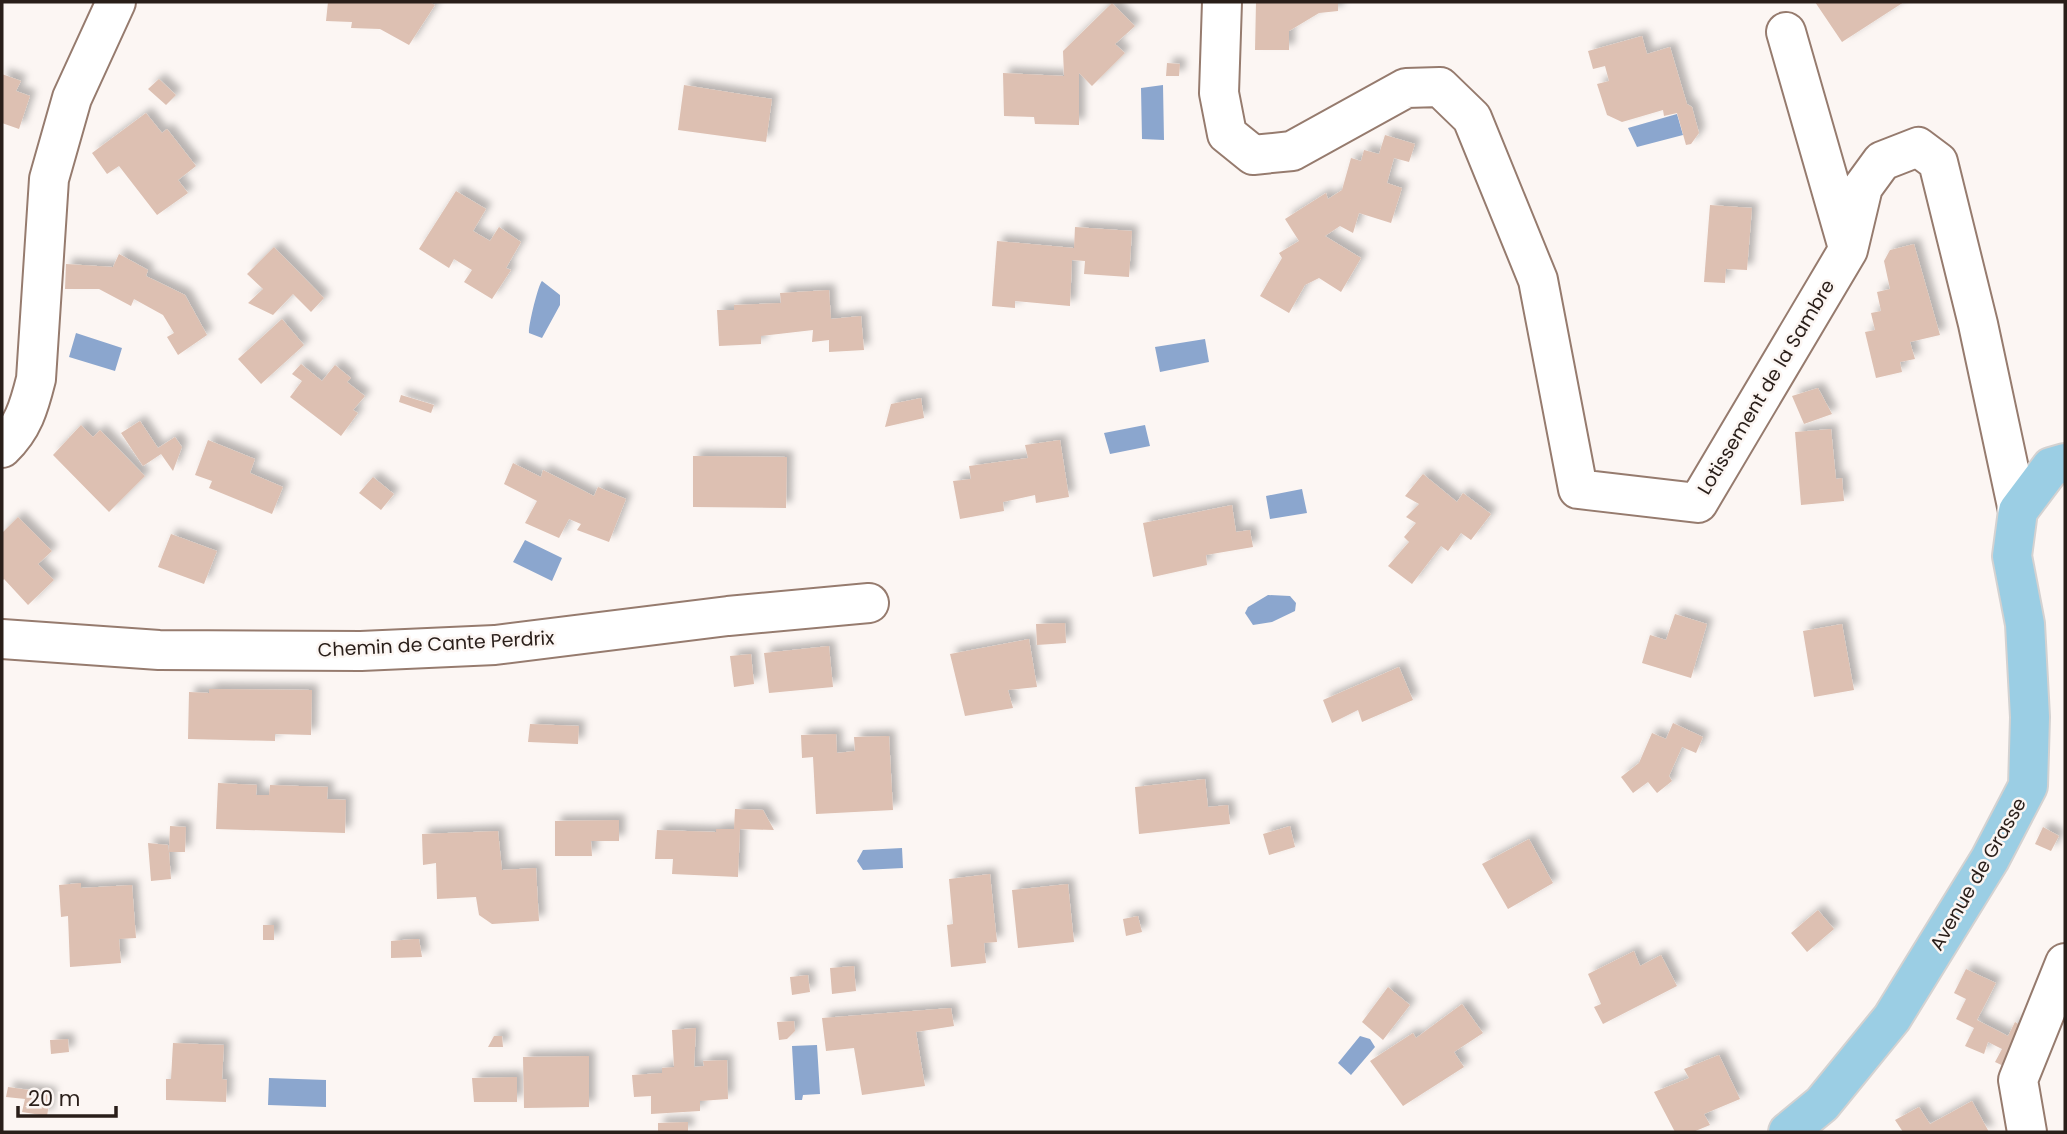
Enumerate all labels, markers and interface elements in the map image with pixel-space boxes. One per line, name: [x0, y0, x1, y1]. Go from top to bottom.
street label: Lotissement de la Sambre: [1691, 274, 1841, 500]
street label: Chemin de Cante Perdrix: [317, 624, 555, 664]
street label: Avenue de Grasse: [1923, 793, 2033, 955]
scale bar: [18, 1074, 116, 1118]
text: 20 m: [28, 1084, 81, 1113]

